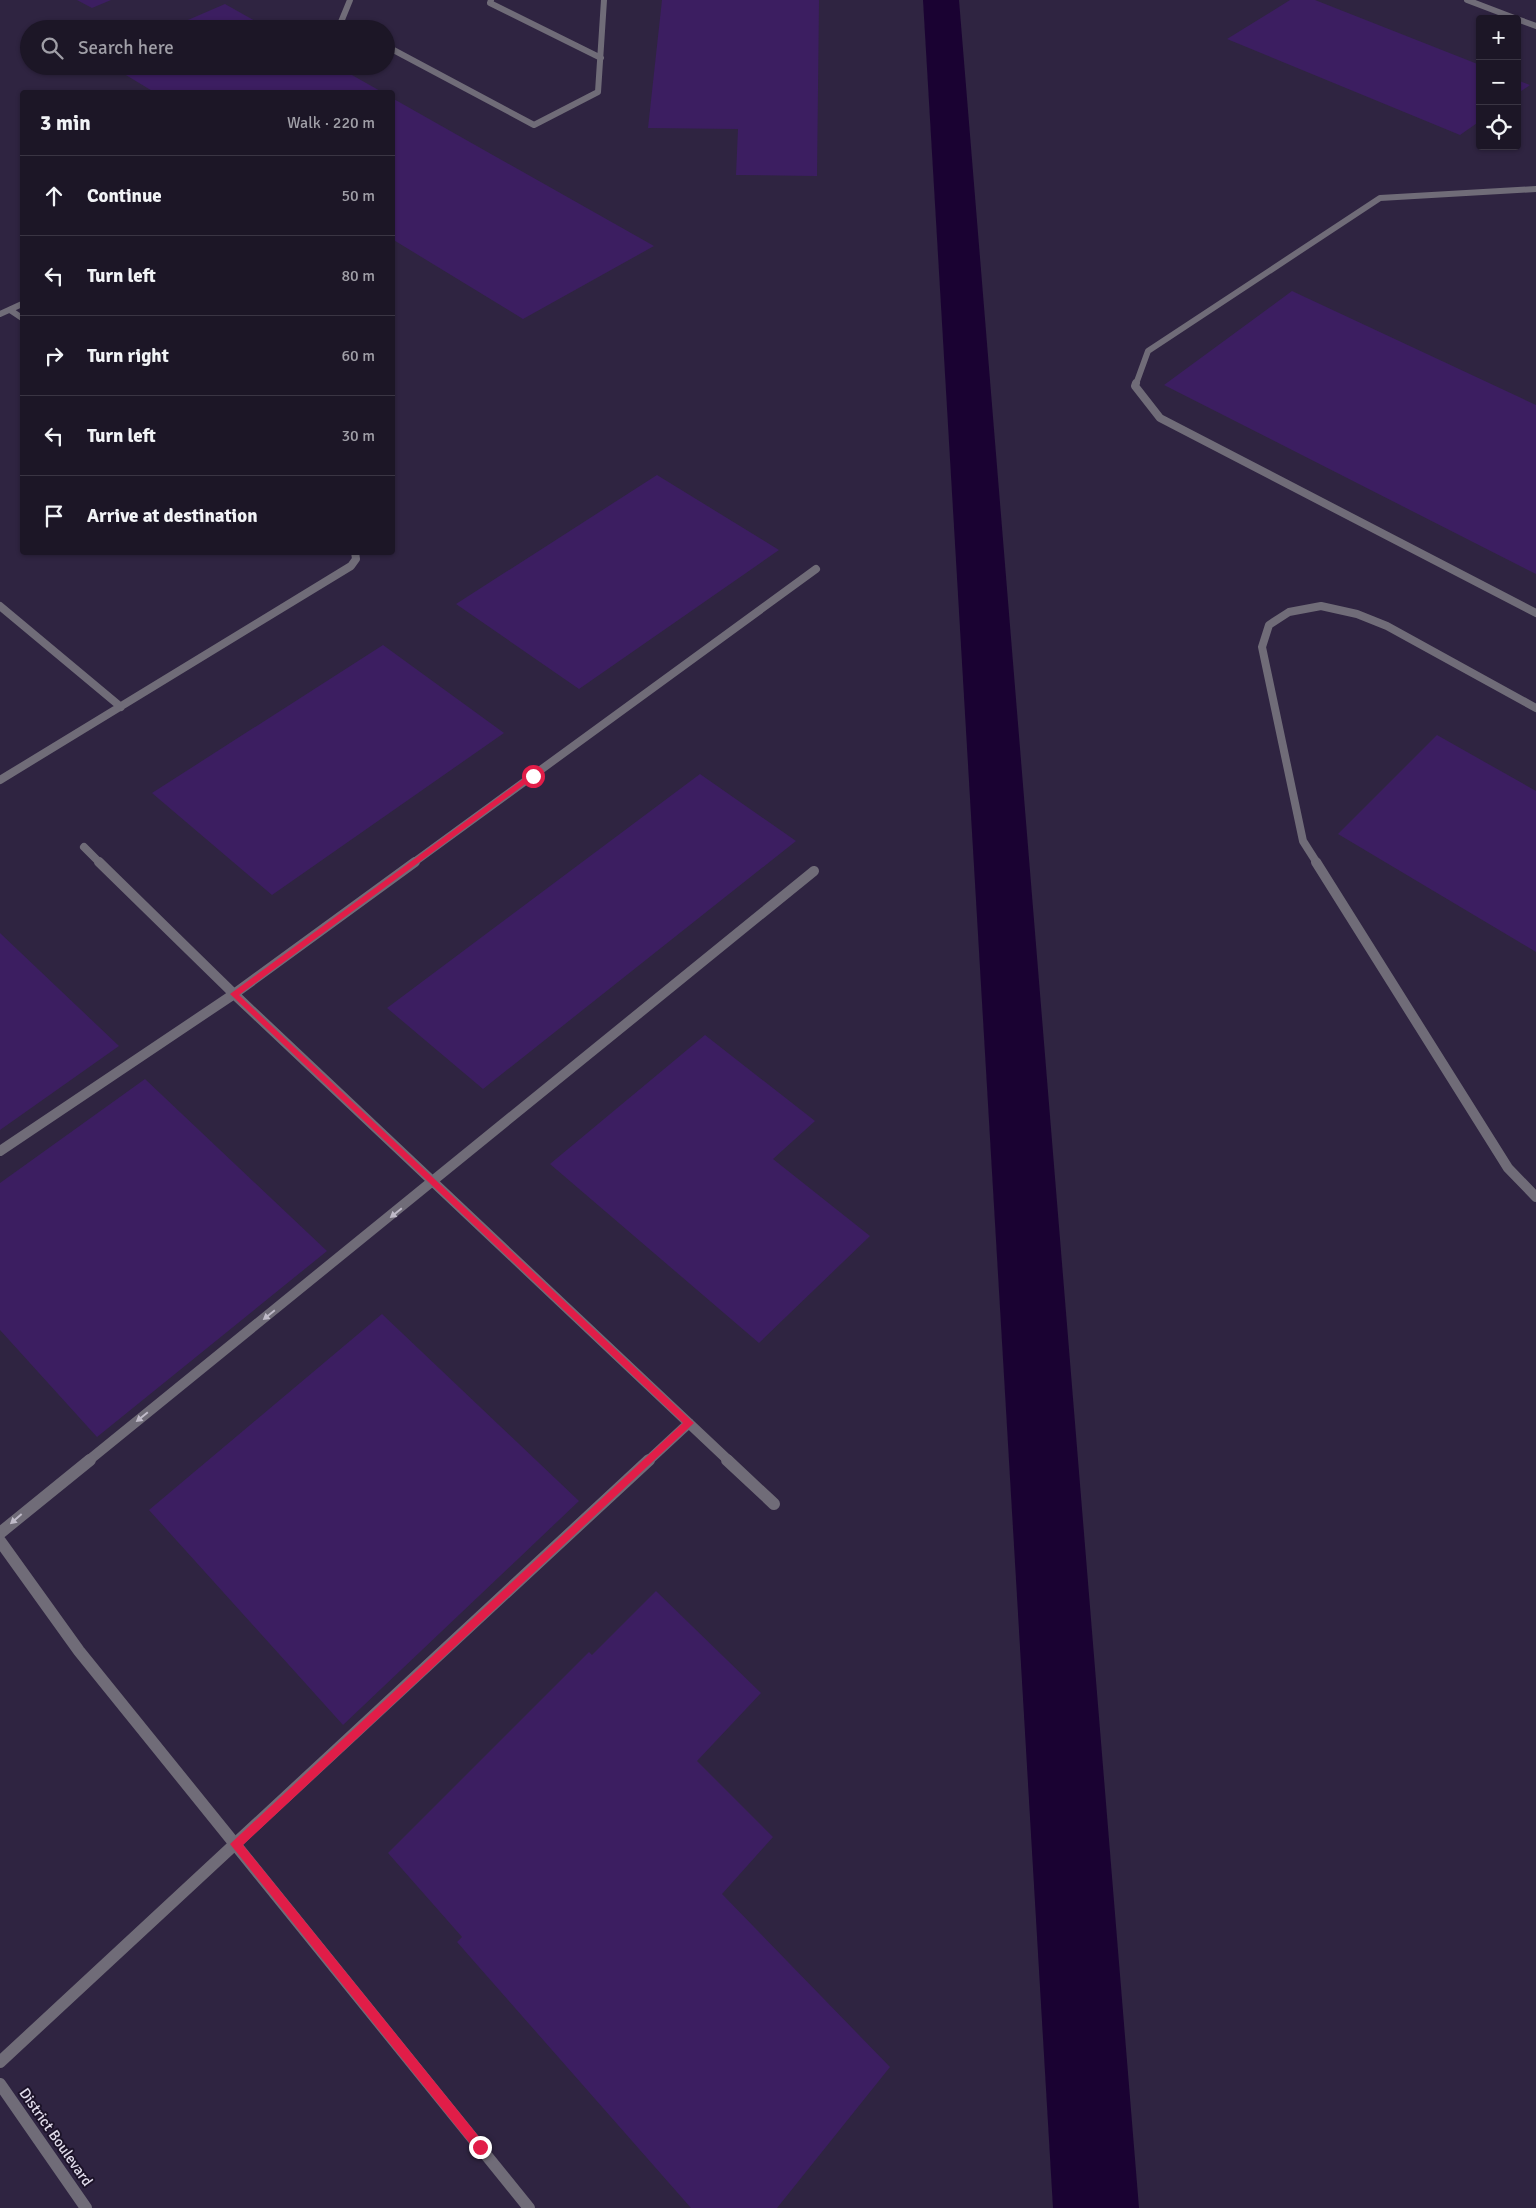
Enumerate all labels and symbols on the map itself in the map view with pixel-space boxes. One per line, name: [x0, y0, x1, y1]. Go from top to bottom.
route start: [522, 765, 545, 788]
one-way arrow: [389, 1208, 402, 1219]
one-way arrow: [263, 1309, 276, 1320]
one-way arrow: [136, 1411, 149, 1422]
one-way arrow: [11, 1513, 23, 1525]
street label: District Boulevard: [16, 2085, 97, 2189]
route end: [469, 2136, 492, 2159]

